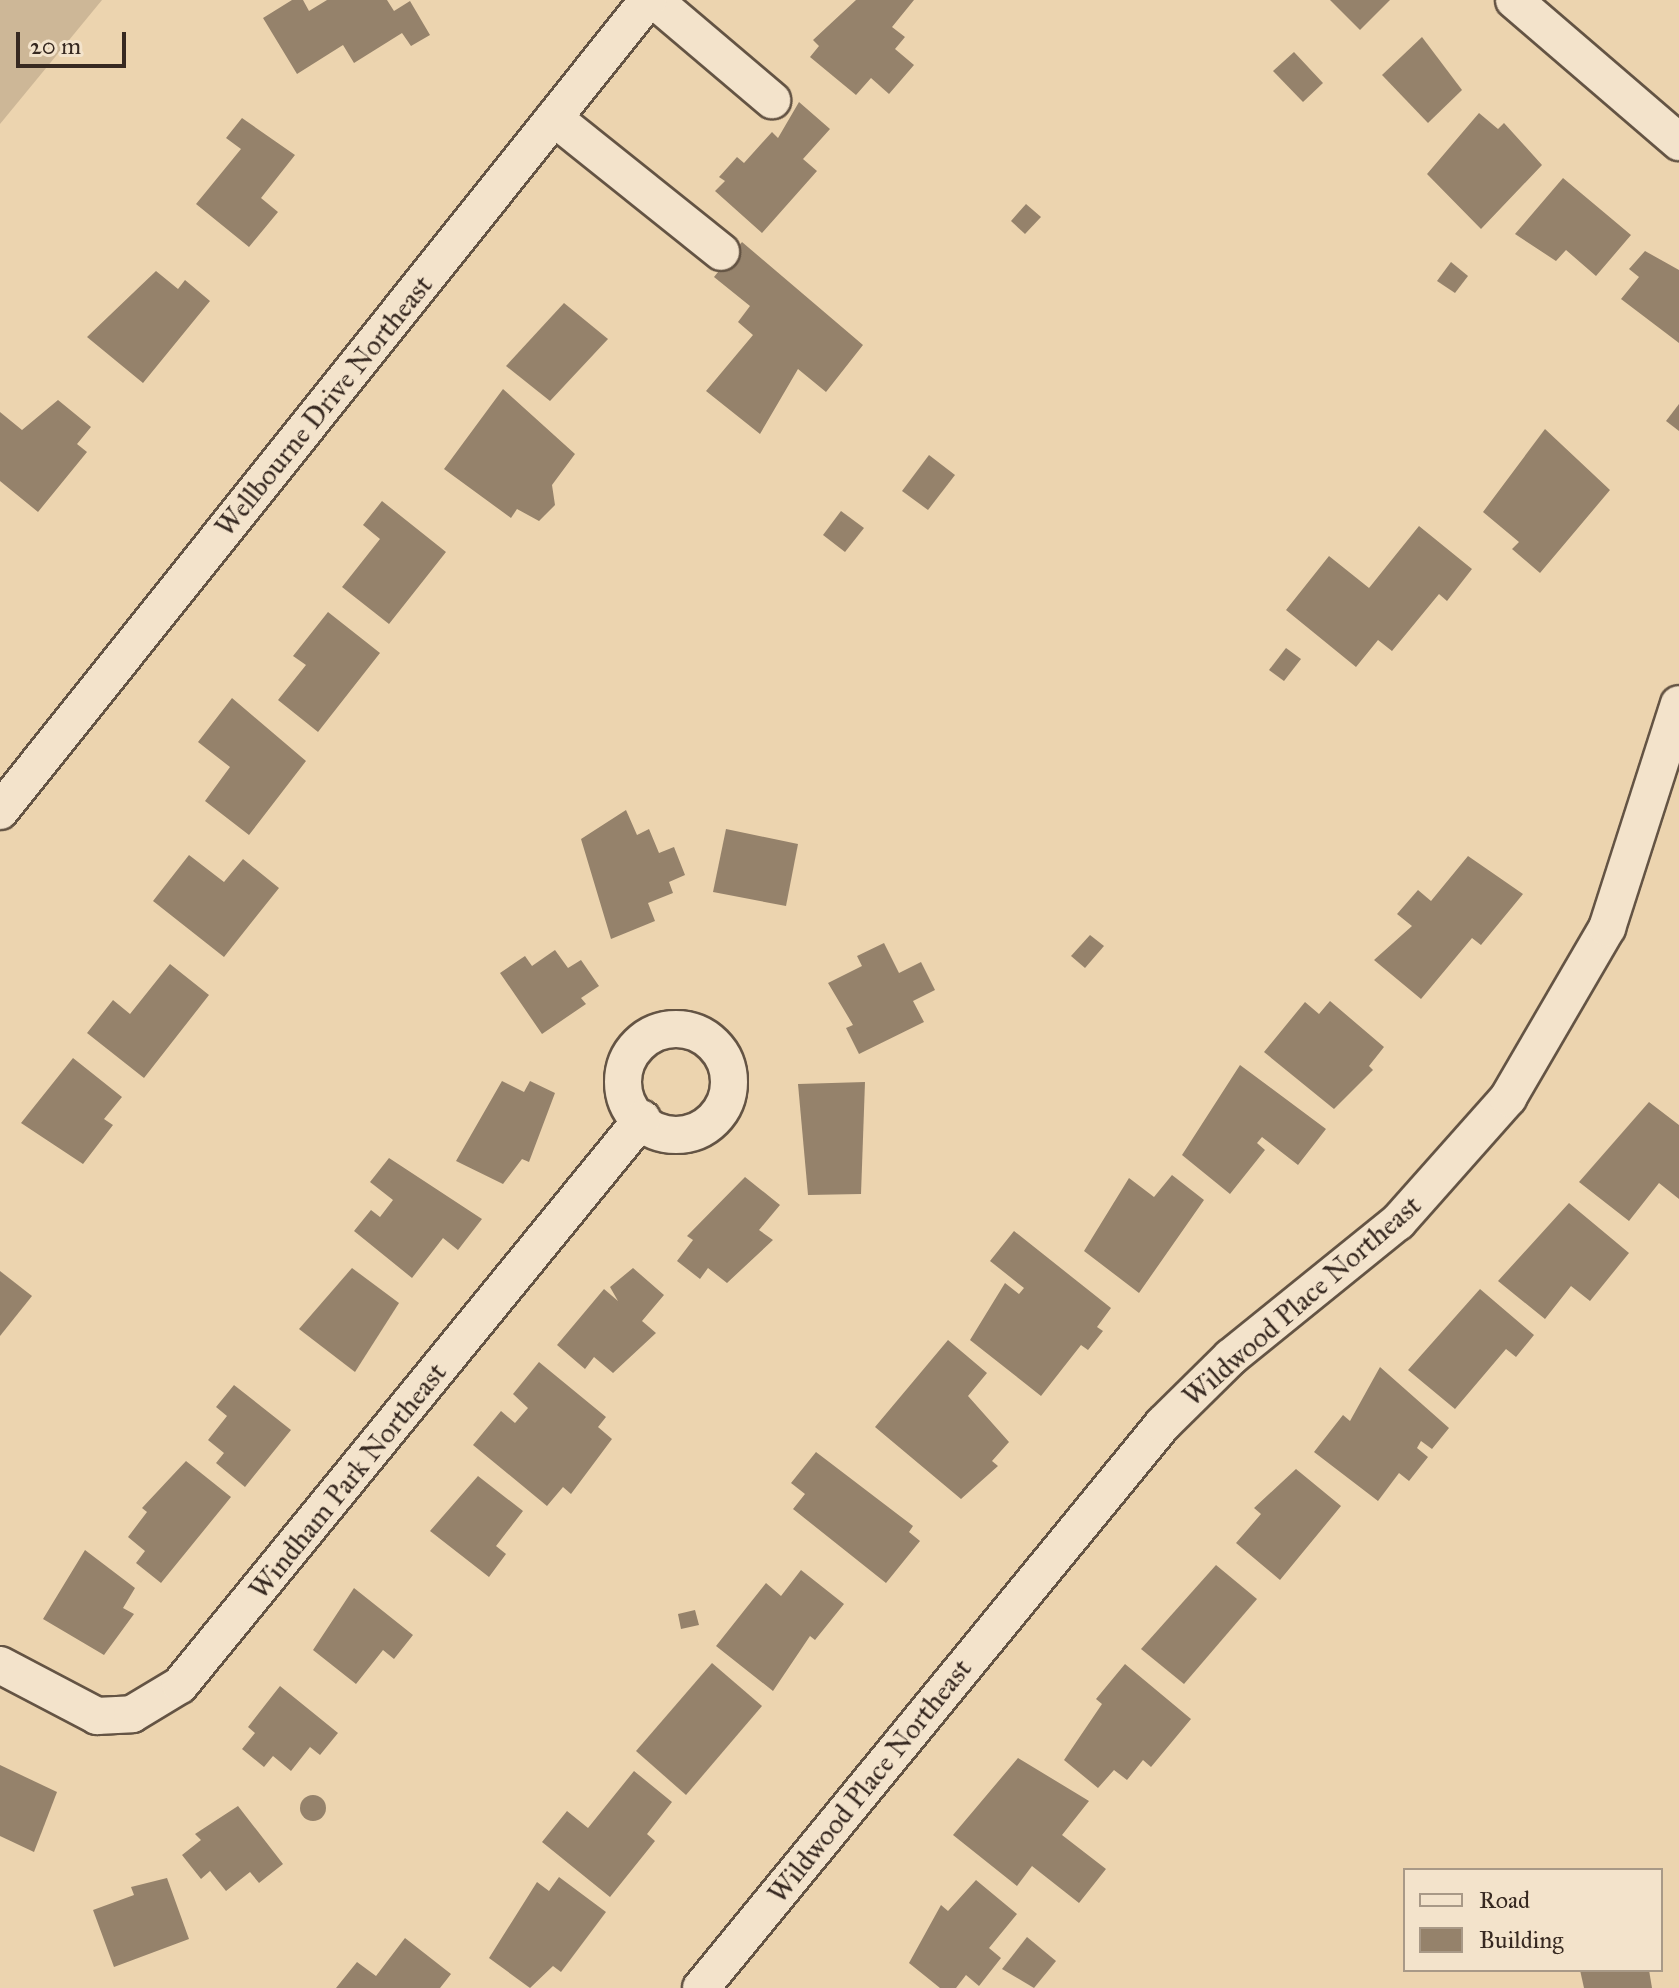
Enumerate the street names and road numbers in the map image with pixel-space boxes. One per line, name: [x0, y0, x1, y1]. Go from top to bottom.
street label: Wellbourne Drive Northeast: [208, 269, 440, 543]
street label: Wildwood Place Northeast: [1176, 1188, 1428, 1414]
street label: Windham Park Northeast: [242, 1356, 454, 1606]
street label: Wildwood Place Northeast: [761, 1652, 979, 1910]

